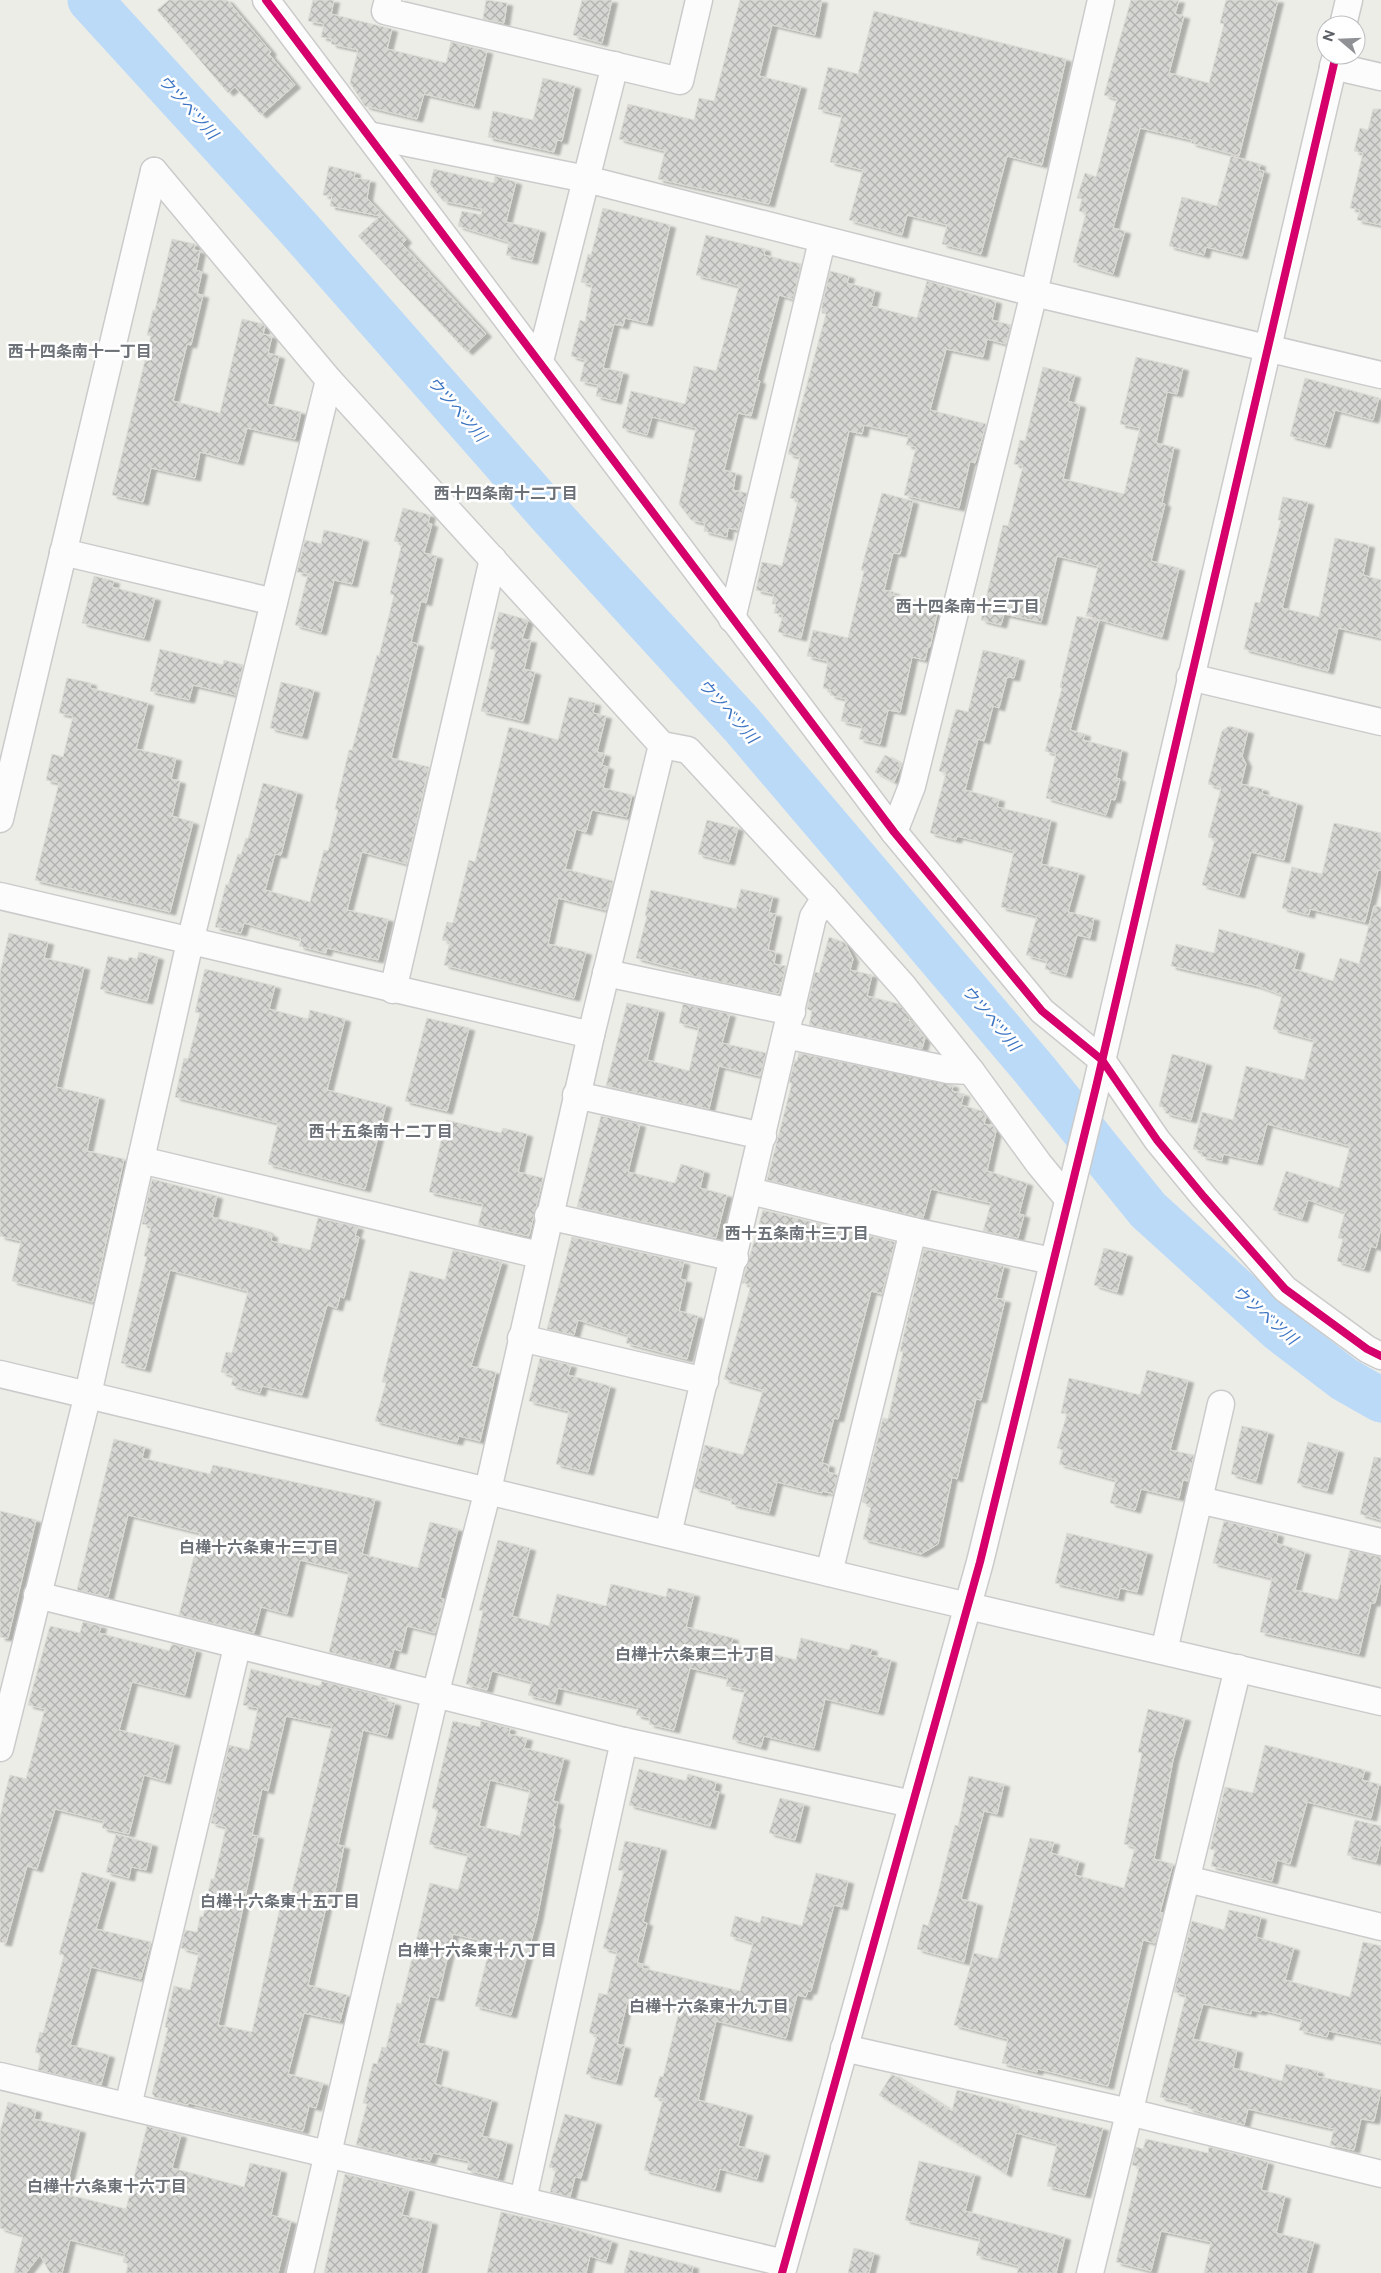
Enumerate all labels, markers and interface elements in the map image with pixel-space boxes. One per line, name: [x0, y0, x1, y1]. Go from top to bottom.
north arrow: [1316, 15, 1366, 65]
text: N: [1319, 28, 1338, 44]
water label: ウツベツ川: [154, 71, 223, 145]
district label: 西十四条南十一丁目: [8, 342, 152, 361]
water label: ウツベツ川: [424, 373, 492, 447]
district label: 西十四条南十二丁目: [434, 484, 578, 503]
district label: 西十四条南十三丁目: [896, 597, 1040, 616]
water label: ウツベツ川: [694, 675, 763, 749]
water label: ウツベツ川: [958, 981, 1025, 1056]
district label: 西十五条南十二丁目: [309, 1122, 453, 1141]
district label: 西十五条南十三丁目: [725, 1224, 869, 1243]
water label: ウツベツ川: [1229, 1282, 1303, 1350]
district label: 白樺十六条東十三丁目: [179, 1538, 339, 1557]
district label: 白樺十六条東二十丁目: [615, 1645, 775, 1664]
district label: 白樺十六条東十五丁目: [200, 1892, 360, 1911]
district label: 白樺十六条東十八丁目: [397, 1941, 557, 1960]
district label: 白樺十六条東十九丁目: [629, 1997, 789, 2016]
district label: 白樺十六条東十六丁目: [27, 2177, 187, 2196]

